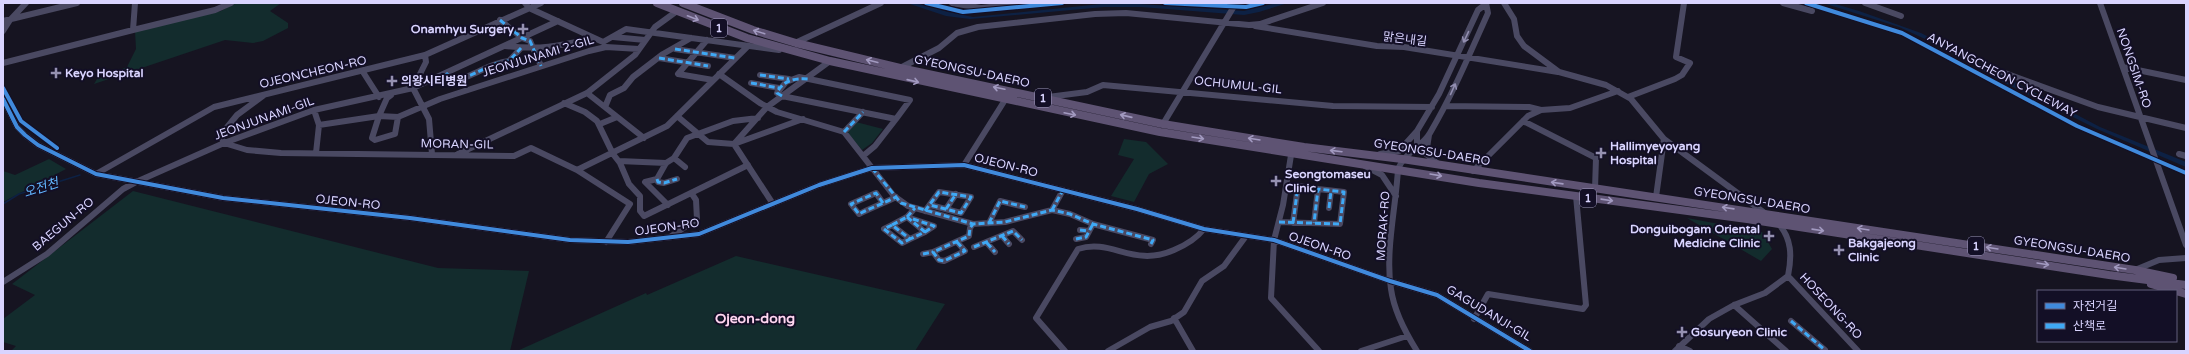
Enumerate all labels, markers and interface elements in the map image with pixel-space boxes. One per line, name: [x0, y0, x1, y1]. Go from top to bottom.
one-way arrow: [686, 14, 698, 22]
road number: 1: [711, 19, 727, 37]
place label: Onamhyu Surgery: [411, 22, 515, 37]
marker: Onamhyu Surgery: [517, 23, 529, 35]
street label: NONGSIM-RO: [2114, 26, 2154, 110]
one-way arrow: [752, 28, 765, 35]
street label: 맑은내길: [1382, 29, 1428, 49]
street label: ANYANGCHEON CYCLEWAY: [1925, 30, 2079, 121]
one-way arrow: [1462, 31, 1469, 43]
street label: JEONJUNAMI 2-GIL: [481, 32, 595, 80]
street label: GYEONGSU-DAERO: [913, 52, 1031, 90]
street label: OJEONCHEON-RO: [258, 53, 368, 91]
one-way arrow: [866, 57, 879, 64]
place label: Keyo Hospital: [65, 66, 143, 81]
marker: Keyo Hospital: [50, 67, 62, 79]
street label: OCHUMUL-GIL: [1193, 73, 1283, 97]
place label: 의왕시티병원: [401, 74, 467, 88]
marker: 의왕시티병원: [386, 75, 398, 87]
one-way arrow: [907, 77, 920, 85]
one-way arrow: [993, 84, 1006, 92]
one-way arrow: [1450, 84, 1458, 96]
road number: 1: [1035, 89, 1051, 107]
street label: JEONJUNAMI-GIL: [212, 93, 316, 143]
one-way arrow: [1064, 110, 1077, 118]
one-way arrow: [1120, 111, 1133, 119]
one-way arrow: [1191, 134, 1204, 142]
one-way arrow: [1248, 135, 1261, 143]
street label: MORAN-GIL: [420, 136, 494, 152]
street label: GYEONGSU-DAERO: [1373, 136, 1492, 168]
place label: Hallimyeyoyang Hospital: [1610, 139, 1700, 168]
one-way arrow: [1330, 147, 1343, 155]
marker: Hallimyeyoyang Hospital: [1595, 147, 1607, 159]
street label: OJEON-RO: [973, 150, 1040, 180]
place label: Seongtomaseu Clinic: [1285, 167, 1371, 195]
one-way arrow: [1430, 171, 1443, 179]
water label: 오전천: [21, 175, 62, 201]
marker: Seongtomaseu Clinic: [1270, 175, 1282, 187]
one-way arrow: [1551, 179, 1564, 187]
street label: GYEONGSU-DAERO: [1693, 184, 1812, 216]
road number: 1: [1580, 189, 1596, 207]
street label: MORAK-RO: [1374, 190, 1392, 261]
street label: OJEON-RO: [315, 192, 381, 212]
street label: BAEGUN-RO: [29, 194, 97, 254]
one-way arrow: [1600, 196, 1613, 204]
one-way arrow: [1721, 204, 1734, 212]
street label: OJEON-RO: [634, 215, 701, 238]
place label: Donguibogam Oriental Medicine Clinic: [1630, 222, 1761, 250]
one-way arrow: [1857, 225, 1870, 233]
one-way arrow: [1811, 226, 1824, 234]
street label: OJEON-RO: [1287, 229, 1353, 263]
marker: Donguibogam Oriental Medicine Clinic: [1763, 230, 1775, 242]
street label: GYEONGSU-DAERO: [2013, 233, 2132, 265]
place label: Bakgajeong Clinic: [1848, 236, 1916, 264]
road number: 1: [1968, 237, 1984, 255]
marker: Bakgajeong Clinic: [1833, 244, 1845, 256]
one-way arrow: [1986, 244, 1999, 252]
one-way arrow: [2036, 260, 2049, 268]
one-way arrow: [2114, 264, 2127, 272]
street label: HOSEONG-RO: [1797, 270, 1865, 342]
street label: GAGUDANJI-GIL: [1444, 282, 1534, 344]
legend: [2037, 290, 2177, 342]
text: 자전거길: [2073, 299, 2117, 313]
district label: Ojeon-dong: [715, 310, 795, 327]
text: 산책로: [2073, 319, 2106, 333]
place label: Gosuryeon Clinic: [1691, 325, 1788, 340]
marker: Gosuryeon Clinic: [1676, 326, 1688, 338]

